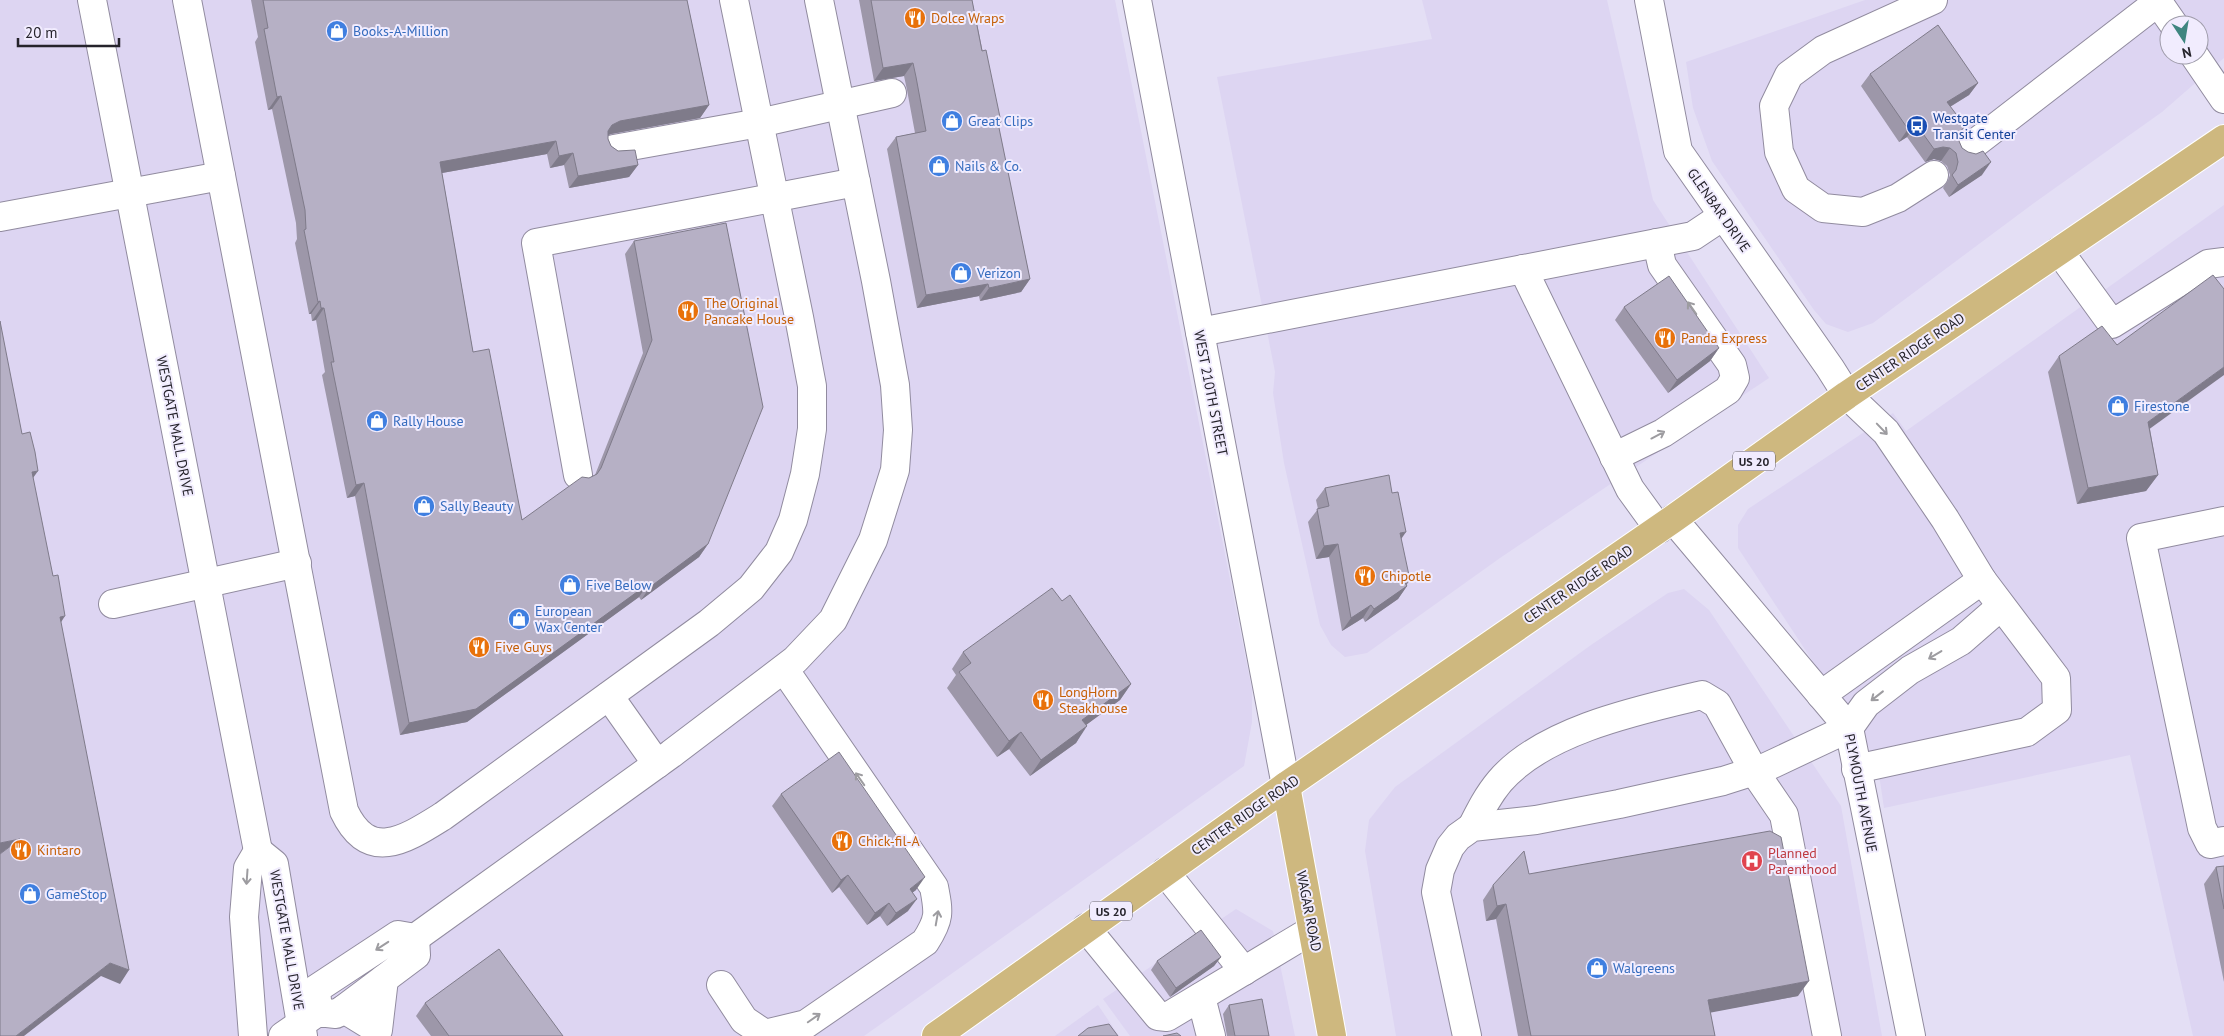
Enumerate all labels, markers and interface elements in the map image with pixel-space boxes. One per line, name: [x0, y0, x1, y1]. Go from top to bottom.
restaurant icon: Dolce Wraps: [903, 6, 927, 30]
place label: Dolce Wraps: [931, 9, 1005, 27]
scale bar: [18, 15, 119, 47]
north arrow: [2159, 15, 2209, 65]
shop icon: Books-A-Million: [325, 19, 349, 43]
place label: Books-A-Million: [353, 22, 448, 40]
text: 20 m: [25, 23, 58, 42]
text: N: [2180, 43, 2193, 62]
shop icon: Great Clips: [940, 109, 964, 133]
place label: Westgate Transit Center: [1933, 109, 2016, 143]
place label: Great Clips: [968, 112, 1033, 130]
bus stop icon: Westgate Transit Center: [1905, 114, 1929, 138]
shop icon: Nails & Co.: [927, 154, 951, 178]
place label: Nails & Co.: [955, 157, 1022, 175]
street label: GLENBAR DRIVE: [1683, 165, 1755, 255]
shop icon: Verizon: [949, 261, 973, 285]
place label: Verizon: [976, 264, 1021, 282]
place label: The Original Pancake House: [704, 294, 794, 328]
restaurant icon: The Original Pancake House: [676, 299, 700, 323]
one-way arrow: [1687, 301, 1697, 315]
street label: CENTER RIDGE ROAD: [1852, 309, 1968, 395]
restaurant icon: Panda Express: [1653, 326, 1677, 350]
street label: WEST 210TH STREET: [1190, 329, 1232, 458]
place label: Panda Express: [1681, 329, 1767, 347]
street label: WESTGATE MALL DRIVE: [153, 354, 197, 498]
shop icon: Firestone: [2106, 394, 2130, 418]
place label: Firestone: [2134, 397, 2190, 415]
shop icon: Rally House: [365, 409, 389, 433]
place label: Rally House: [393, 412, 464, 430]
one-way arrow: [1876, 422, 1888, 435]
one-way arrow: [1650, 430, 1665, 440]
road number: US 20: [1733, 452, 1775, 471]
shop icon: Sally Beauty: [412, 494, 436, 518]
place label: Sally Beauty: [440, 497, 514, 515]
street label: CENTER RIDGE ROAD: [1520, 541, 1636, 627]
restaurant icon: Chipotle: [1353, 564, 1377, 588]
place label: Chipotle: [1381, 567, 1431, 585]
shop icon: Five Below: [558, 573, 582, 597]
place label: Five Below: [586, 576, 652, 594]
place label: European Wax Center: [535, 602, 602, 636]
shop icon: European Wax Center: [507, 607, 531, 631]
restaurant icon: Five Guys: [467, 635, 491, 659]
place label: Five Guys: [495, 638, 552, 656]
one-way arrow: [1929, 651, 1943, 661]
place label: LongHorn Steakhouse: [1059, 683, 1128, 717]
restaurant icon: LongHorn Steakhouse: [1031, 688, 1055, 712]
one-way arrow: [1870, 691, 1884, 701]
street label: PLYMOUTH AVENUE: [1841, 732, 1881, 854]
street label: CENTER RIDGE ROAD: [1187, 771, 1303, 859]
one-way arrow: [855, 772, 865, 786]
restaurant icon: Chick-fil-A: [830, 829, 854, 853]
place label: Chick-fil-A: [858, 832, 921, 850]
restaurant icon: Kintaro: [9, 838, 33, 862]
place label: Kintaro: [37, 841, 81, 859]
place label: Planned Parenthood: [1768, 844, 1837, 878]
hospital icon: Planned Parenthood: [1740, 849, 1764, 873]
one-way arrow: [242, 868, 252, 884]
street label: WESTGATE MALL DRIVE: [266, 868, 308, 1012]
street label: WAGAR ROAD: [1292, 869, 1326, 953]
shop icon: GameStop: [18, 882, 42, 906]
place label: GameStop: [46, 885, 107, 903]
road number: US 20: [1090, 901, 1132, 920]
one-way arrow: [932, 910, 942, 926]
one-way arrow: [375, 941, 389, 951]
shop icon: Walgreens: [1585, 956, 1609, 980]
place label: Walgreens: [1613, 959, 1675, 977]
one-way arrow: [807, 1013, 821, 1023]

